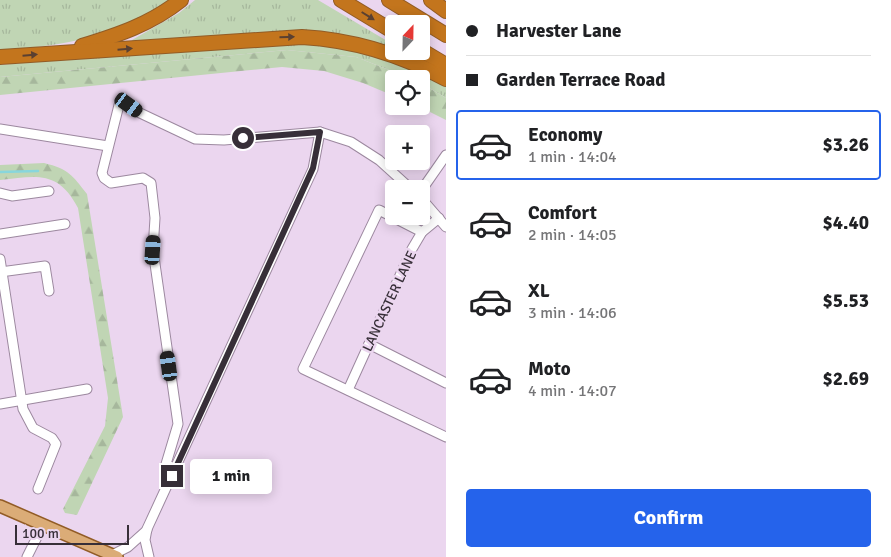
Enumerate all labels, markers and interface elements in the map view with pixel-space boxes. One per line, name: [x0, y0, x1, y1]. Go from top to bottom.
one-way arrow: [361, 11, 374, 21]
north arrow: [385, 15, 430, 60]
map controls: [385, 15, 430, 225]
text: Harvester Lane: [496, 19, 621, 43]
one-way arrow: [280, 33, 296, 41]
one-way arrow: [118, 45, 134, 53]
one-way arrow: [22, 50, 38, 58]
text: Garden Terrace Road: [496, 68, 665, 92]
button: locate: [385, 70, 430, 115]
car: [112, 90, 145, 120]
icon: car: [468, 123, 513, 168]
text: Economy: [528, 123, 602, 147]
button: +: [385, 125, 430, 170]
route start: [232, 127, 254, 149]
text: $3.26: [823, 133, 869, 157]
text: 1 min · 14:04: [528, 147, 617, 167]
button: −: [385, 180, 430, 225]
icon: car: [468, 201, 513, 246]
text: Comfort: [528, 201, 597, 225]
text: $4.40: [823, 211, 869, 235]
text: 2 min · 14:05: [528, 225, 617, 245]
car: [144, 235, 161, 265]
street label: LANCASTER LANE: [359, 248, 420, 354]
icon: car: [468, 279, 513, 324]
text: XL: [528, 279, 550, 303]
text: $5.53: [823, 289, 869, 313]
text: 3 min · 14:06: [528, 303, 617, 323]
car: [159, 350, 178, 382]
icon: car: [468, 357, 513, 402]
text: Moto: [528, 357, 571, 381]
text: $2.69: [823, 367, 869, 391]
text: 4 min · 14:07: [528, 381, 617, 401]
callout: 1 min: [190, 458, 272, 494]
route end: [161, 465, 183, 487]
text: 1 min: [212, 466, 250, 486]
button: Confirm: [466, 489, 871, 547]
scale bar: [15, 522, 129, 545]
text: 100 m: [22, 525, 59, 542]

